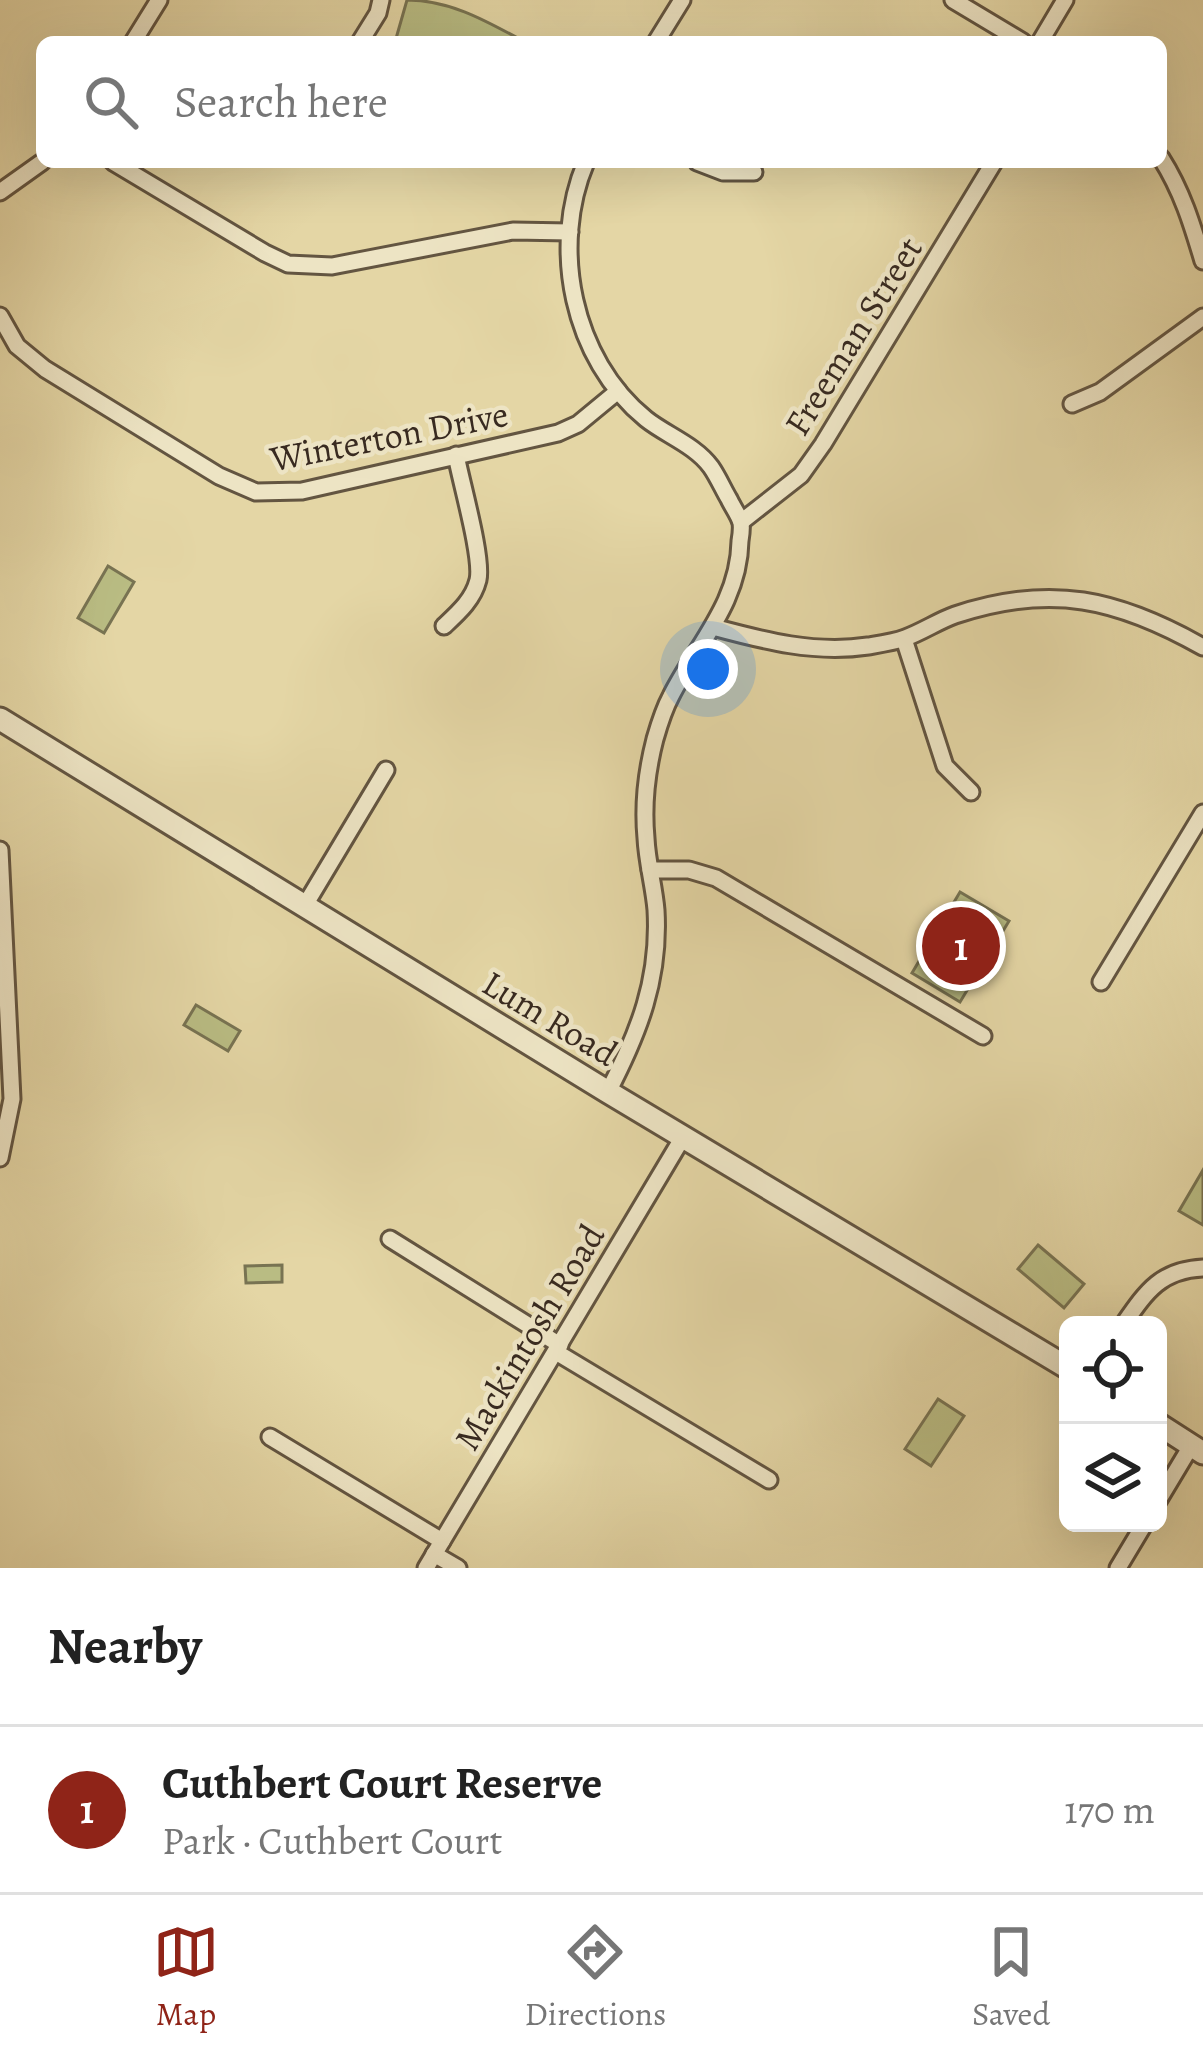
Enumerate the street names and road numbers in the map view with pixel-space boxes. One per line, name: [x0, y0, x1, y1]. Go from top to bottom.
street label: Freeman Street: [772, 227, 934, 445]
street label: Winterton Drive: [265, 389, 512, 483]
street label: Lum Road: [473, 958, 627, 1078]
street label: Mackintosh Road: [442, 1214, 616, 1459]

